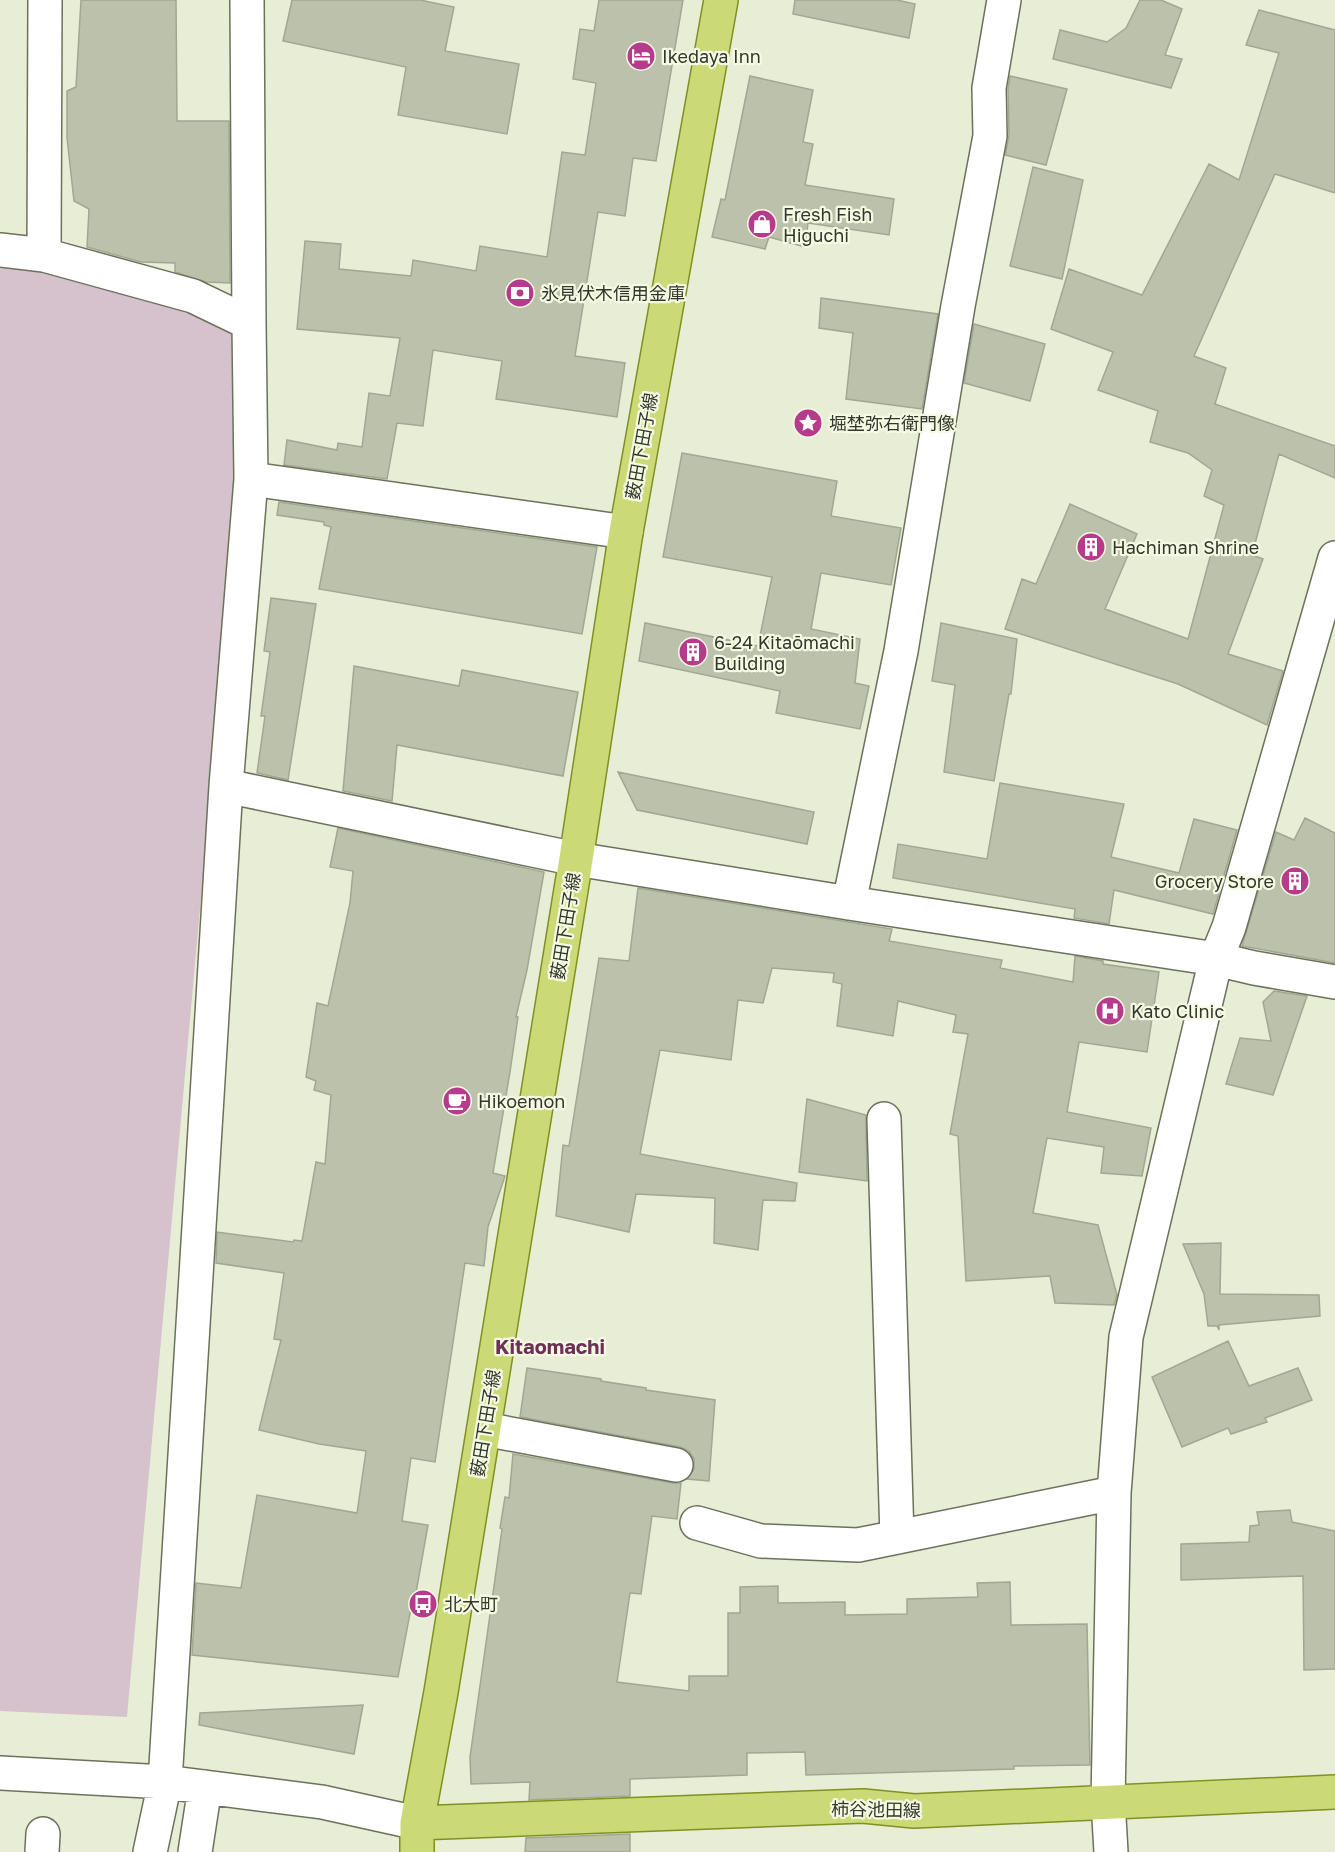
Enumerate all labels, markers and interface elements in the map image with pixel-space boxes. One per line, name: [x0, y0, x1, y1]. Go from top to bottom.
hotel icon: Ikedaya Inn: [625, 40, 657, 72]
place label: Ikedaya Inn: [662, 45, 761, 67]
place label: Fresh Fish Higuchi: [783, 203, 872, 246]
shop icon: Fresh Fish Higuchi: [746, 208, 778, 240]
bank icon: 氷見伏木信用金庫: [504, 277, 536, 309]
place label: 氷見伏木信用金庫: [541, 282, 685, 304]
street label: 薮田下田子線: [621, 391, 661, 501]
place icon: 堀埜弥右衛門像: [792, 407, 824, 439]
place label: 堀埜弥右衛門像: [829, 412, 955, 434]
building icon: Hachiman Shrine: [1075, 531, 1107, 563]
place label: Hachiman Shrine: [1112, 536, 1259, 558]
place label: 6-24 Kitaōmachi Building: [714, 631, 855, 674]
building icon: 6-24 Kitaōmachi Building: [677, 636, 709, 668]
building icon: Grocery Store: [1279, 865, 1311, 897]
place label: Grocery Store: [1155, 870, 1274, 892]
street label: 薮田下田子線: [546, 871, 584, 981]
hospital icon: Kato Clinic: [1094, 995, 1126, 1027]
place label: Kato Clinic: [1131, 1000, 1224, 1022]
cafe icon: Hikoemon: [441, 1085, 473, 1117]
place label: Hikoemon: [478, 1090, 565, 1112]
district label: Kitaomachi: [495, 1334, 605, 1358]
street label: 薮田下田子線: [466, 1368, 504, 1478]
bus stop icon: 北大町: [407, 1588, 439, 1620]
place label: 北大町: [444, 1593, 498, 1615]
street label: 柿谷池田線: [831, 1797, 921, 1821]

